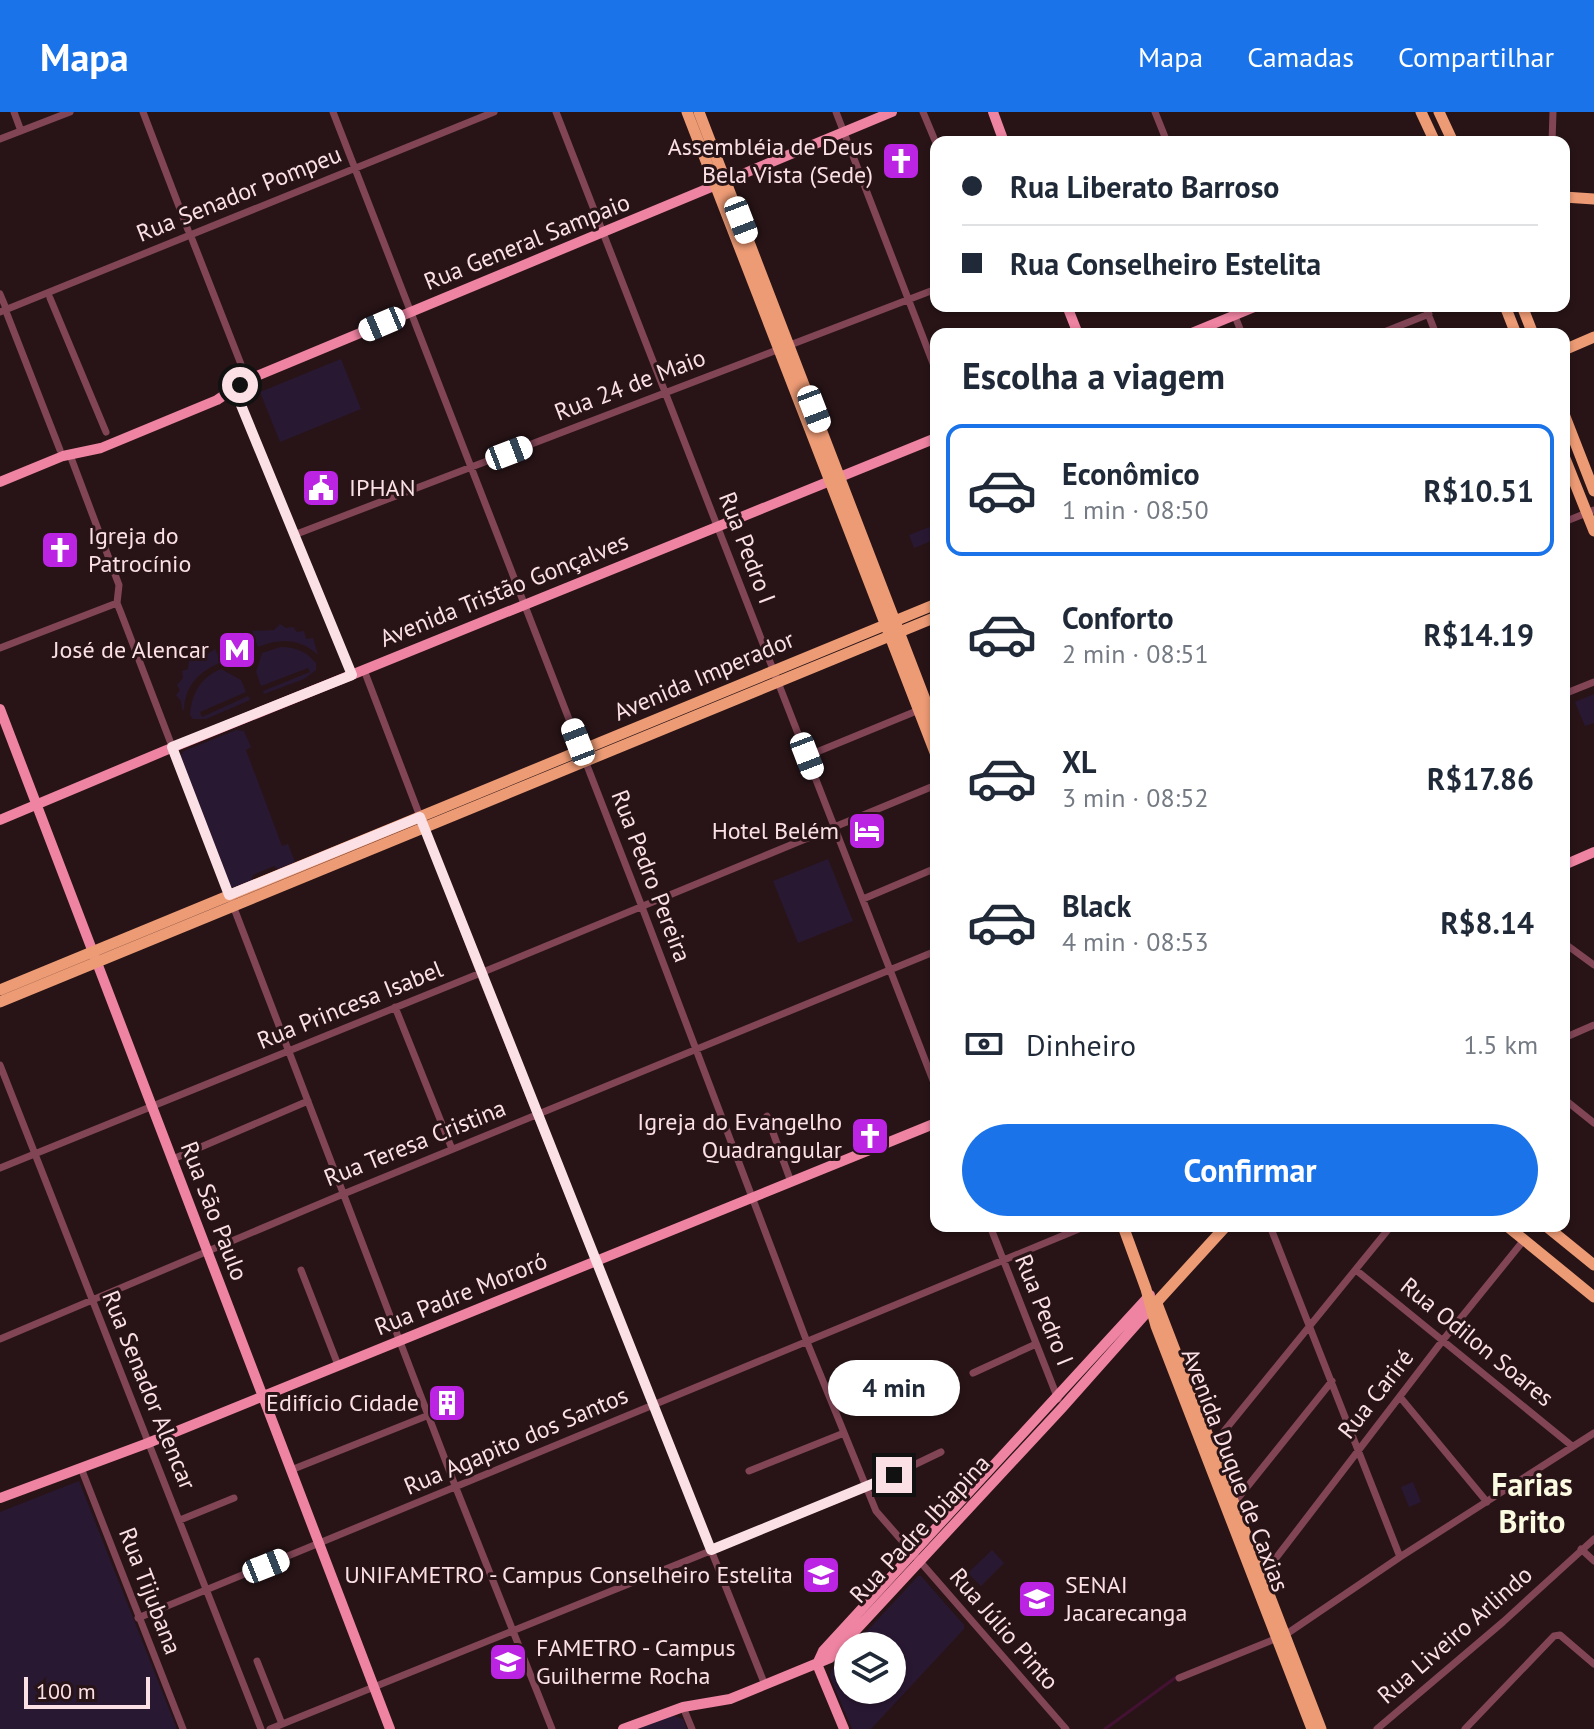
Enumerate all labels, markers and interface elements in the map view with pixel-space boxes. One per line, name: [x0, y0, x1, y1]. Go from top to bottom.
text: Mapa: [40, 32, 129, 81]
text: Mapa: [1138, 38, 1203, 75]
text: Camadas: [1247, 38, 1354, 75]
text: Compartilhar: [1398, 38, 1554, 75]
place label: Assembléia de Deus Bela Vista (Sede): [668, 131, 873, 190]
street label: Rua Senador Pompeu: [132, 138, 346, 249]
church icon: Assembléia de Deus Bela Vista (Sede): [880, 140, 922, 182]
text: Rua Liberato Barroso: [1010, 167, 1279, 206]
street label: Rua General Sampaio: [419, 186, 634, 297]
car: [721, 193, 761, 247]
text: Rua Conselheiro Estelita: [1010, 244, 1321, 283]
car: [355, 304, 409, 344]
street label: Rua 24 de Maio: [550, 341, 710, 428]
text: Escolha a viagem: [962, 352, 1225, 399]
route start: [222, 367, 258, 403]
car: [794, 382, 834, 436]
car: [482, 433, 536, 473]
icon: car: [966, 454, 1038, 526]
text: Econômico: [1062, 454, 1200, 493]
public building icon: IPHAN: [300, 467, 342, 509]
text: R$10.51: [1424, 471, 1534, 510]
place label: IPHAN: [349, 472, 416, 503]
street label: Rua Pedro I: [712, 487, 783, 608]
text: 1 min · 08:50: [1062, 493, 1209, 526]
place label: Igreja do Patrocínio: [88, 520, 191, 579]
street label: Avenida Tristão Gonçalves: [375, 525, 633, 654]
church icon: Igreja do Patrocínio: [39, 529, 81, 571]
icon: car: [966, 598, 1038, 670]
text: Conforto: [1062, 598, 1174, 637]
text: R$14.19: [1424, 615, 1534, 654]
street label: Avenida Imperador: [609, 624, 799, 728]
metro station icon: José de Alencar: [216, 629, 258, 671]
place label: José de Alencar: [51, 634, 209, 665]
text: 2 min · 08:51: [1062, 637, 1209, 670]
car: [558, 715, 598, 769]
car: [787, 729, 827, 783]
icon: car: [966, 742, 1038, 814]
text: XL: [1062, 742, 1096, 781]
text: R$17.86: [1427, 759, 1534, 798]
text: 3 min · 08:52: [1062, 781, 1209, 814]
street label: Rua Pedro Pereira: [604, 785, 699, 966]
hotel icon: Hotel Belém: [846, 810, 888, 852]
place label: Hotel Belém: [712, 815, 839, 846]
icon: car: [966, 886, 1038, 958]
text: Black: [1062, 886, 1131, 925]
text: R$8.14: [1441, 903, 1534, 942]
text: 4 min · 08:53: [1062, 925, 1209, 958]
street label: Rua Princesa Isabel: [252, 953, 447, 1056]
icon: cash: [962, 1022, 1006, 1066]
text: Dinheiro: [1026, 1025, 1136, 1064]
text: 1.5 km: [1464, 1028, 1538, 1061]
street label: Rua Teresa Cristina: [319, 1092, 510, 1193]
place label: Igreja do Evangelho Quadrangular: [637, 1106, 842, 1165]
church icon: Igreja do Evangelho Quadrangular: [849, 1115, 891, 1157]
button: Confirmar: [962, 1124, 1538, 1216]
street label: Rua São Paulo: [174, 1137, 255, 1285]
street label: Rua Padre Mororó: [370, 1245, 552, 1342]
street label: Rua Pedro I: [1008, 1250, 1081, 1370]
street label: Rua Odilon Soares: [1394, 1270, 1560, 1413]
street label: Rua Senador Alencar: [95, 1286, 204, 1494]
street label: Rua Cariré: [1331, 1343, 1420, 1445]
street label: Avenida Duque de Caxias: [1175, 1344, 1296, 1596]
callout: 4 min: [828, 1359, 960, 1415]
text: 4 min: [862, 1371, 926, 1404]
street label: Rua Agapito dos Santos: [399, 1379, 633, 1502]
building icon: Edifício Cidade: [426, 1382, 468, 1424]
place label: Edifício Cidade: [266, 1387, 419, 1418]
street label: Rua Padre Ibiapina: [843, 1448, 997, 1610]
route end: [876, 1457, 912, 1493]
district label: Farias Brito: [1491, 1463, 1573, 1542]
street label: Rua Tijubana: [112, 1523, 189, 1659]
car: [239, 1546, 293, 1586]
school or university icon: UNIFAMETRO - Campus Conselheiro Estelita: [800, 1554, 842, 1596]
place label: UNIFAMETRO - Campus Conselheiro Estelita: [344, 1559, 793, 1590]
street label: Rua Liveiro Arlindo: [1371, 1559, 1539, 1710]
street label: Rua Júlio Pinto: [943, 1561, 1066, 1696]
place label: SENAI Jacarecanga: [1064, 1569, 1187, 1628]
school or university icon: SENAI Jacarecanga: [1016, 1578, 1058, 1620]
place label: FAMETRO - Campus Guilherme Rocha: [536, 1632, 736, 1691]
map controls: [834, 1632, 906, 1704]
button: layers: [834, 1632, 906, 1704]
school or university icon: FAMETRO - Campus Guilherme Rocha: [487, 1641, 529, 1683]
scale bar: [24, 1673, 150, 1709]
text: 100 m: [36, 1677, 96, 1705]

